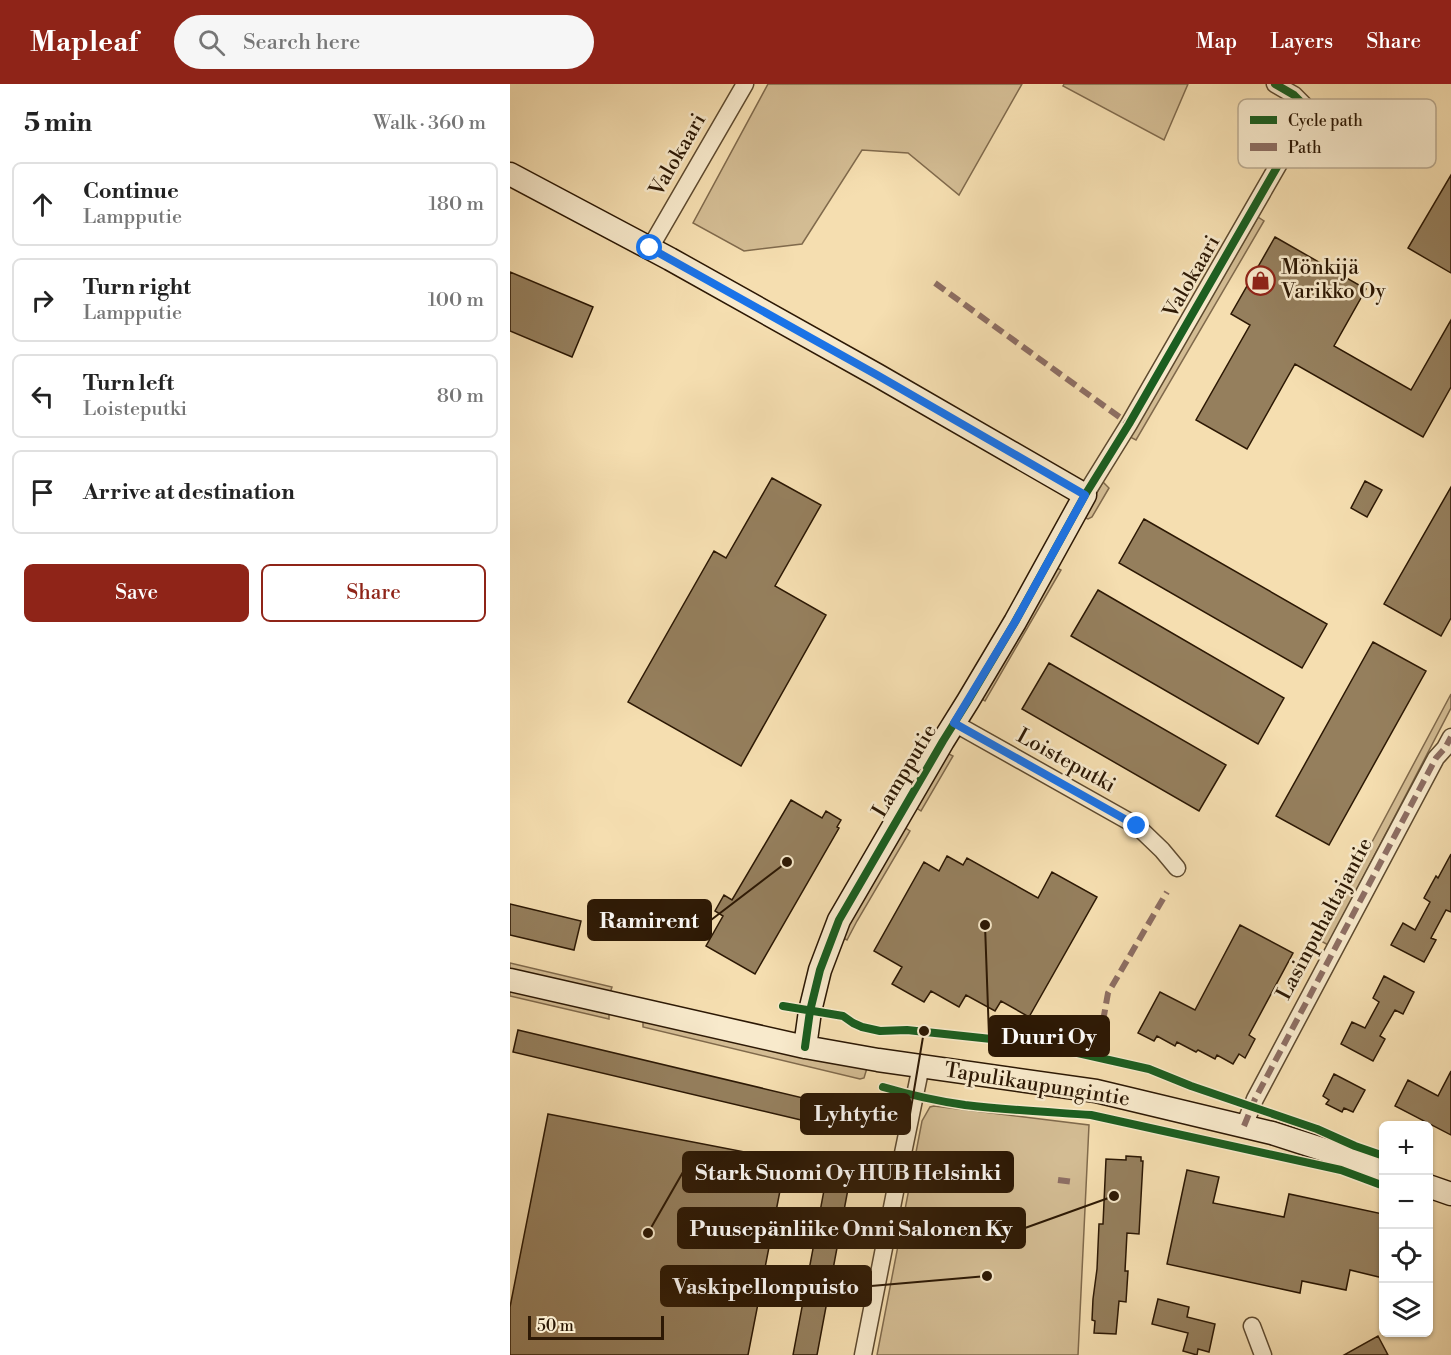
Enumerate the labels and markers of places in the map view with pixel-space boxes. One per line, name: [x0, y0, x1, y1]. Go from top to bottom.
place label: Mönkijä Varikko Oy: [1280, 255, 1386, 305]
shop icon: Mönkijä Varikko Oy: [1244, 264, 1276, 296]
callout: Ramirent: [588, 900, 711, 940]
callout: Duuri Oy: [989, 1016, 1109, 1056]
callout: Lyhtytie: [801, 1094, 910, 1134]
callout: Stark Suomi Oy HUB Helsinki: [683, 1152, 1013, 1192]
callout: Puusepänliike Onni Salonen Ky: [678, 1208, 1025, 1248]
callout: Vaskipellonpuisto: [661, 1266, 871, 1306]

